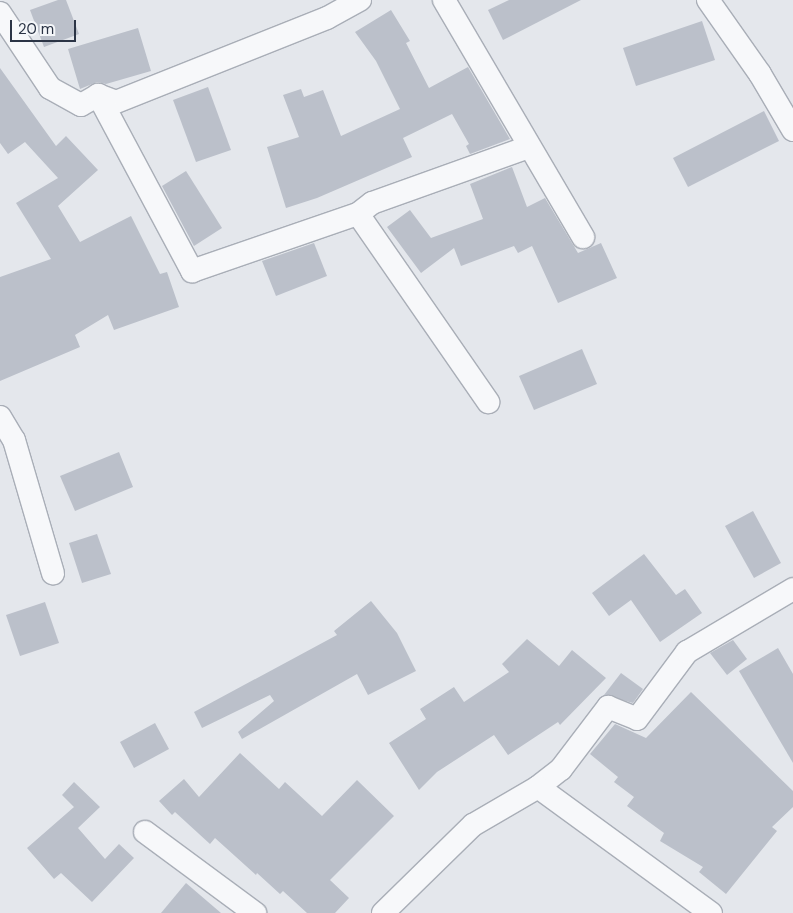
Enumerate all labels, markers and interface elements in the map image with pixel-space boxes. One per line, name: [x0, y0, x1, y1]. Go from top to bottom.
scale bar: [12, 10, 79, 42]
text: 20 m: [18, 19, 54, 39]

